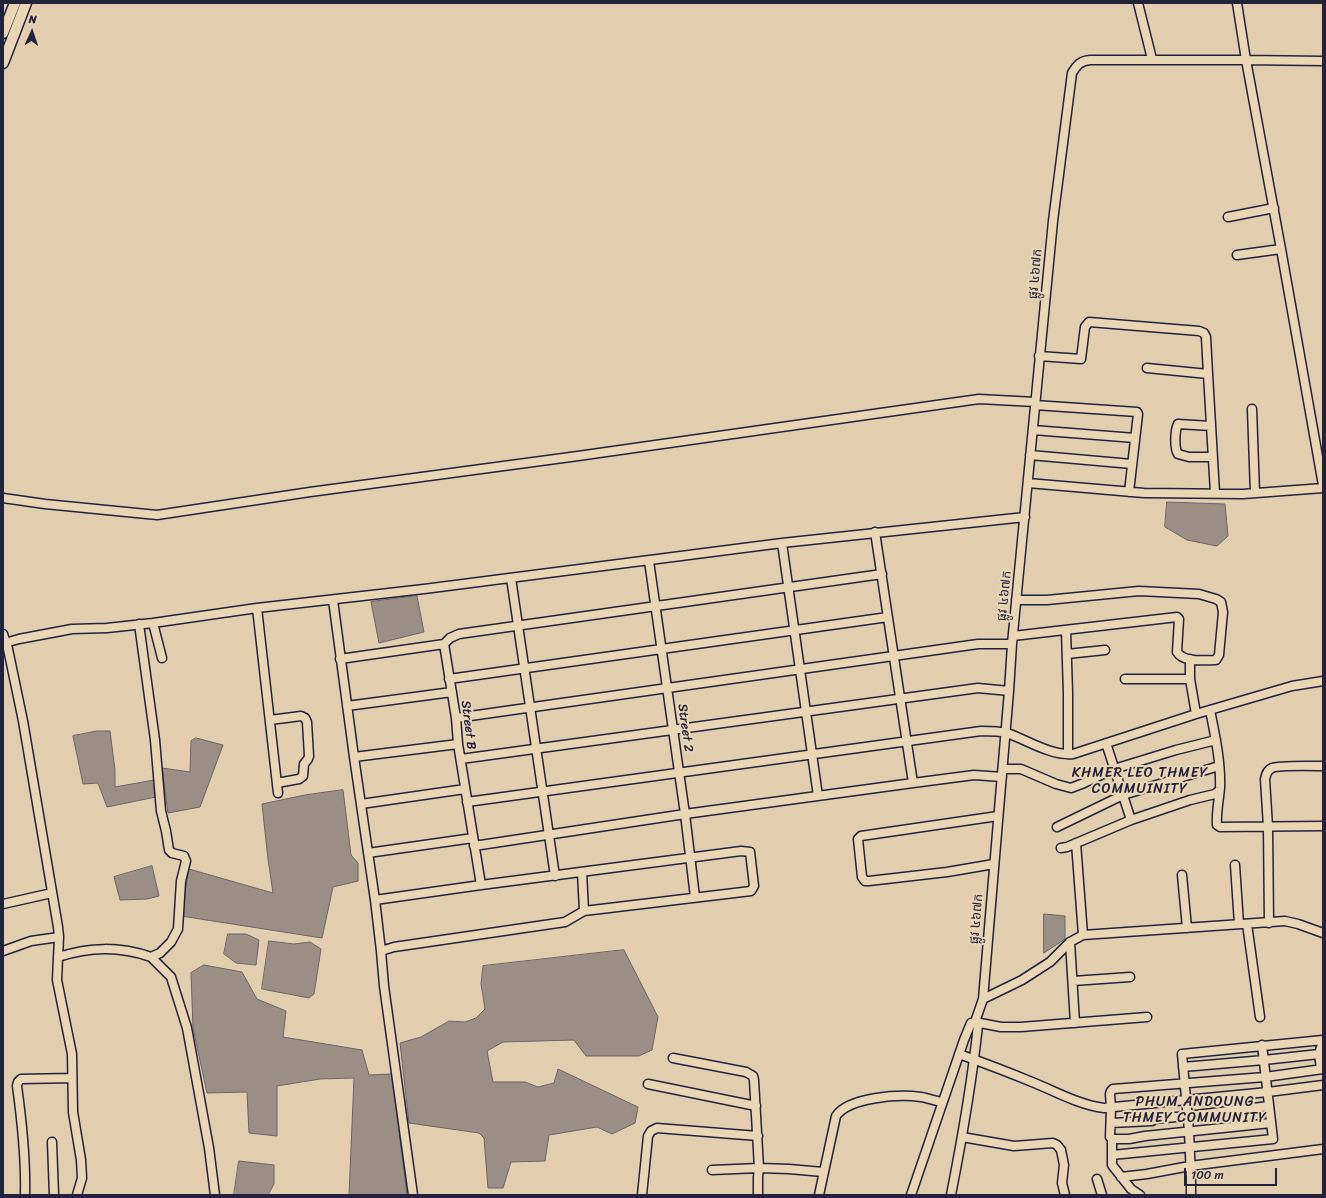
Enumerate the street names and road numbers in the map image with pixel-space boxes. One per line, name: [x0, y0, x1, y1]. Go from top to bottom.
street label: ផ្លូវ ៤៦៧ក: [1026, 248, 1046, 300]
street label: ផ្លូវ ៤៦៧ក: [995, 570, 1015, 622]
street label: Street B: [457, 700, 479, 750]
street label: Street 2: [674, 703, 696, 753]
street label: ផ្លូវ ៤៦៧ក: [967, 893, 987, 945]

